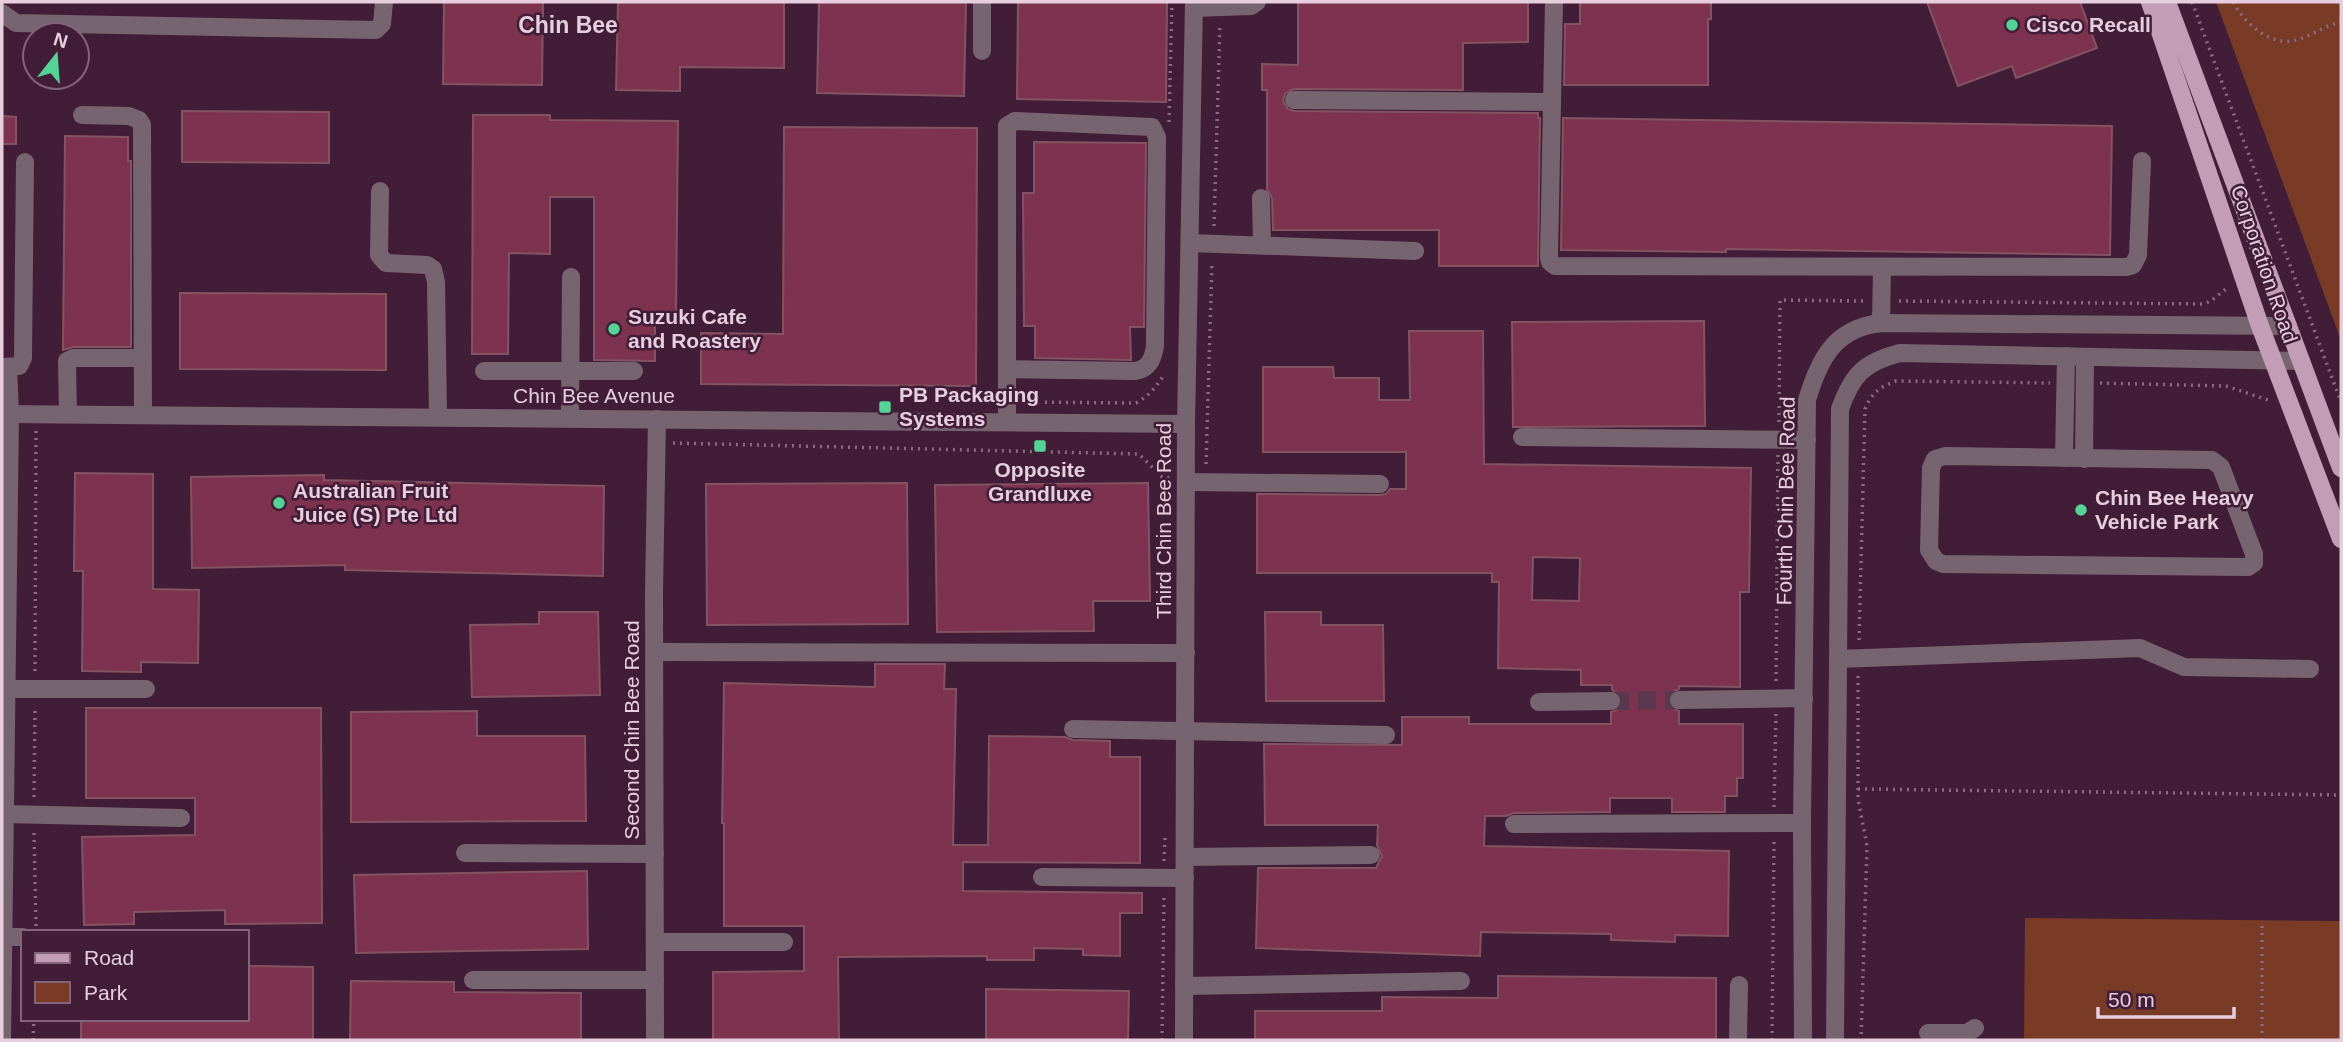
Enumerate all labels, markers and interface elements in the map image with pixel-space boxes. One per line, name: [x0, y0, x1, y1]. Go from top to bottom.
district label: Chin Bee: [518, 12, 618, 38]
place label: Cisco Recall: [2026, 13, 2151, 36]
marker: Cisco Recall: [2004, 17, 2020, 33]
north arrow: [21, 21, 91, 91]
text: N: [51, 28, 70, 52]
street label: Corporation Road: [2227, 182, 2302, 346]
place label: Suzuki Cafe and Roastery: [628, 305, 761, 352]
marker: Suzuki Cafe and Roastery: [606, 321, 622, 337]
place label: PB Packaging Systems: [899, 383, 1039, 430]
street label: Chin Bee Avenue: [513, 384, 675, 407]
street label: Fourth Chin Bee Road: [1772, 396, 1799, 606]
marker: PB Packaging Systems: [877, 399, 893, 415]
street label: Third Chin Bee Road: [1152, 423, 1175, 619]
marker: Opposite Grandluxe: [1032, 438, 1048, 454]
place label: Opposite Grandluxe: [988, 458, 1092, 505]
place label: Australian Fruit Juice (S) Pte Ltd: [293, 479, 458, 526]
place label: Chin Bee Heavy Vehicle Park: [2095, 486, 2254, 533]
marker: Australian Fruit Juice (S) Pte Ltd: [271, 495, 287, 511]
marker: Chin Bee Heavy Vehicle Park: [2073, 502, 2089, 518]
street label: Second Chin Bee Road: [620, 620, 643, 840]
legend: [21, 930, 248, 1021]
text: Road: [84, 946, 134, 969]
scale bar: [2098, 976, 2234, 1020]
text: Park: [84, 981, 128, 1004]
text: 50 m: [2108, 988, 2155, 1011]

